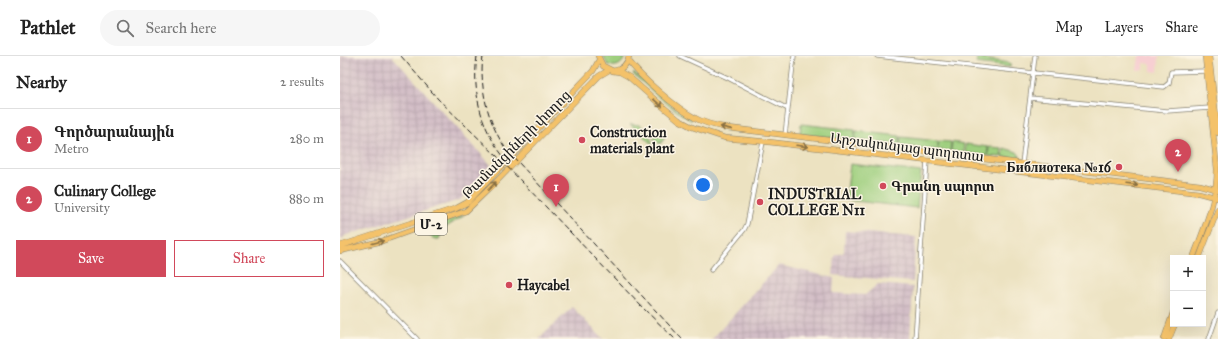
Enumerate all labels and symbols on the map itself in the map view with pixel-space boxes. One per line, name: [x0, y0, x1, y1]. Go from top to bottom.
street label: Թամանցիների փողոց: [458, 86, 574, 202]
one-way arrow: [653, 98, 663, 107]
one-way arrow: [720, 123, 733, 131]
place label: Construction materials plant: [589, 124, 675, 158]
street label: Արշակունյաց պողոտա: [829, 130, 985, 165]
marker: Construction materials plant: [577, 135, 587, 145]
pin: 2: [1165, 139, 1191, 172]
one-way arrow: [795, 142, 808, 150]
place label: Библиотека №16: [1007, 159, 1112, 176]
marker: Библиотека №16: [1114, 162, 1124, 172]
pin: 1: [543, 174, 569, 207]
your location: [693, 175, 713, 195]
place label: Գրանդ սպորտ: [891, 178, 995, 195]
one-way arrow: [487, 181, 497, 191]
marker: Գրանդ սպորտ: [878, 181, 888, 191]
one-way arrow: [1126, 181, 1139, 189]
place label: INDUSTRIAL COLLEGE N11: [768, 186, 865, 219]
marker: INDUSTRIAL COLLEGE N11: [755, 197, 765, 207]
road number: Մ-2: [415, 213, 447, 235]
one-way arrow: [371, 238, 384, 245]
place label: Haycabel: [517, 277, 571, 295]
marker: Haycabel: [504, 280, 514, 290]

